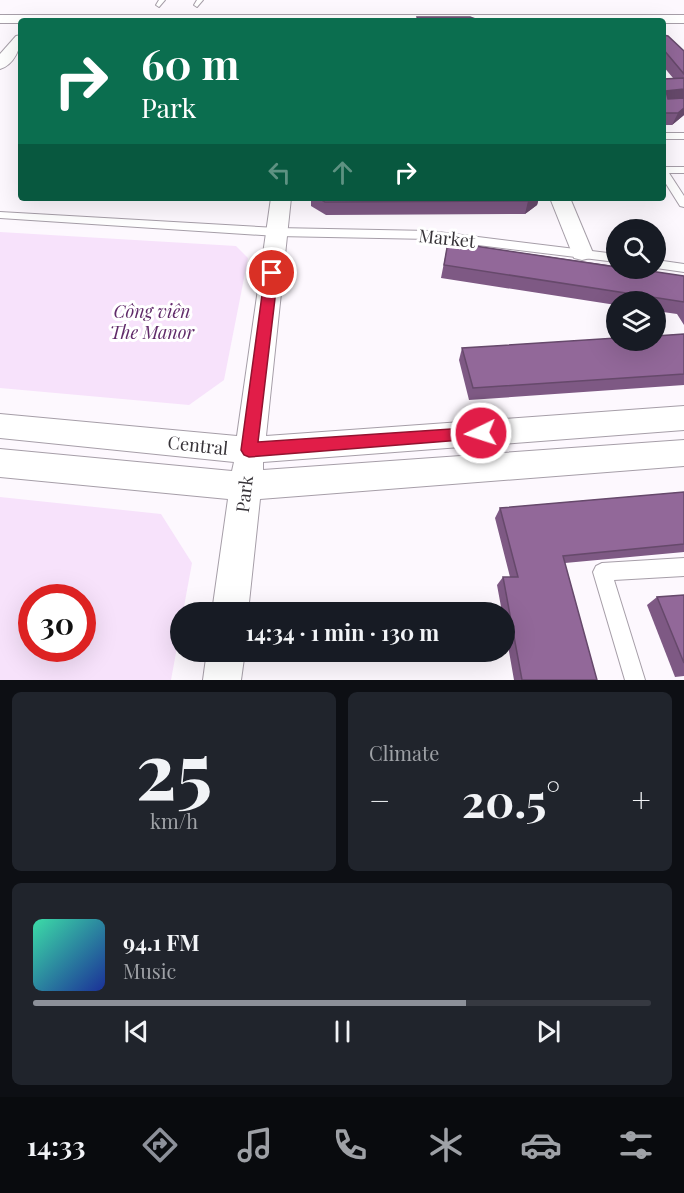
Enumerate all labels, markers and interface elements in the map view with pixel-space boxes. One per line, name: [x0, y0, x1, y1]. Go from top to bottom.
text: 60 m: [141, 35, 239, 91]
icon: right: [42, 42, 120, 120]
text: Park: [141, 89, 196, 125]
icon: left: [263, 156, 296, 189]
icon: ahead: [326, 156, 359, 189]
icon: right: [389, 156, 422, 189]
map controls: [606, 219, 666, 351]
button: search: [606, 219, 666, 279]
street label: Market: [417, 223, 477, 253]
pin: [246, 247, 297, 298]
icon: arrive: [255, 256, 288, 289]
button: layers: [606, 291, 666, 351]
park label: Công viên The Manor: [110, 299, 196, 344]
position arrow: [449, 401, 513, 465]
street label: Central: [167, 430, 229, 460]
street label: Park: [230, 474, 258, 514]
speed limit sign: 30: [18, 584, 96, 662]
text: 14:34 · 1 min · 130 m: [246, 617, 439, 647]
text: 25: [136, 716, 212, 820]
text: Climate: [369, 739, 439, 766]
text: 20.5°: [462, 769, 560, 829]
text: −: [369, 777, 390, 821]
text: +: [632, 777, 651, 821]
text: km/h: [150, 807, 198, 834]
text: 94.1 FM: [123, 927, 200, 957]
text: Music: [123, 957, 176, 984]
icon: previous: [120, 1015, 153, 1048]
icon: pause: [326, 1015, 359, 1048]
icon: next: [532, 1015, 565, 1048]
icon: directions: [139, 1124, 181, 1166]
icon: music: [234, 1124, 276, 1166]
icon: phone: [329, 1124, 371, 1166]
icon: climate: [425, 1124, 467, 1166]
icon: car: [520, 1124, 562, 1166]
icon: filters: [615, 1124, 657, 1166]
text: 14:33: [27, 1127, 85, 1163]

